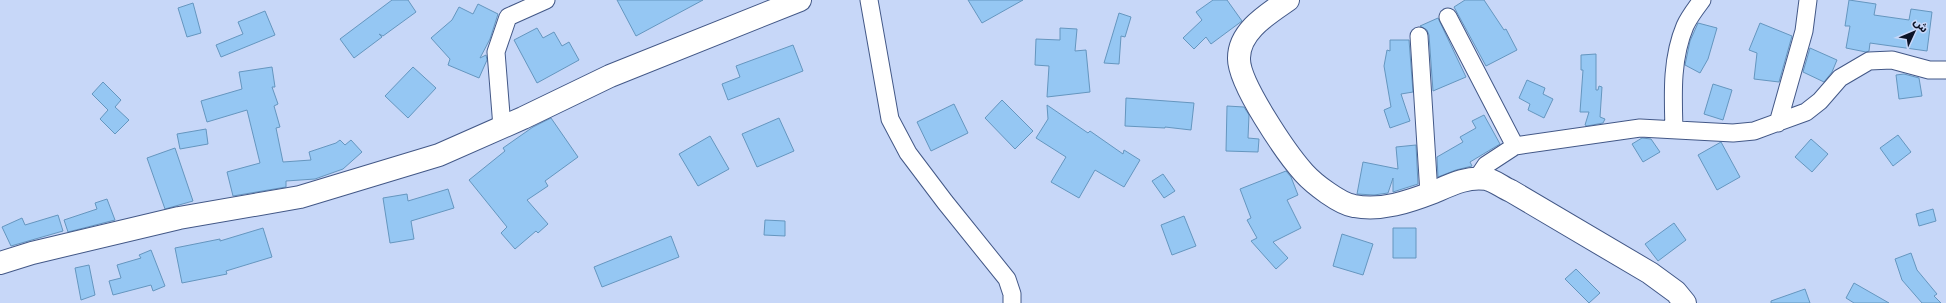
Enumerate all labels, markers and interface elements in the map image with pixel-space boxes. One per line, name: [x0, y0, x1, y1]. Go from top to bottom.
north arrow: [1894, 12, 1934, 52]
text: ش: [1911, 15, 1931, 35]

